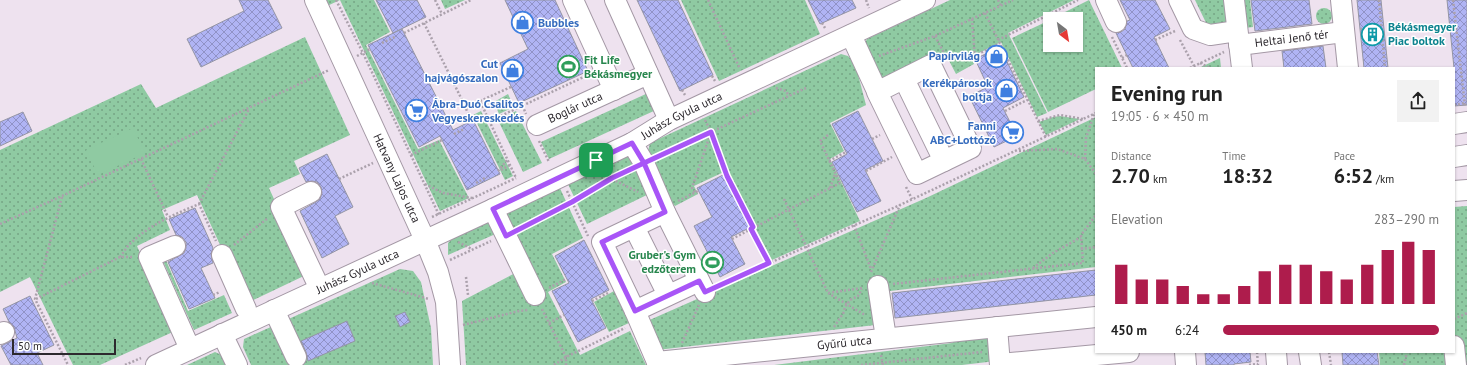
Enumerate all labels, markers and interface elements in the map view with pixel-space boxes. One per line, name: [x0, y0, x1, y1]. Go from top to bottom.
shop icon: Bubbles: [510, 10, 536, 36]
north arrow: [1043, 12, 1083, 52]
map controls: [1043, 12, 1083, 52]
place label: Bubbles: [538, 15, 579, 30]
place label: Békásmegyer Piac boltok: [1388, 19, 1457, 48]
building icon: Békásmegyer Piac boltok: [1359, 21, 1385, 47]
street label: Heltai Jenő tér: [1254, 26, 1329, 50]
shop icon: Papírvilág: [983, 43, 1009, 69]
place label: Papírvilág: [929, 48, 980, 63]
place label: Fit Life Békásmegyer: [584, 52, 653, 81]
sports icon: Fit Life Békásmegyer: [556, 54, 582, 80]
place label: Cut hajvágószalon: [425, 56, 499, 85]
shop icon: Cut hajvágószalon: [500, 58, 526, 84]
place label: Kerékpárosok boltja: [922, 75, 992, 104]
shop icon: Kerékpárosok boltja: [994, 77, 1020, 103]
text: Evening run: [1111, 79, 1223, 107]
button: share: [1397, 80, 1439, 122]
street label: Boglár utca: [545, 88, 605, 126]
street label: Juhász Gyula utca: [637, 88, 725, 143]
place label: Ábra-Duó Csalitos Vegyeskereskedés: [431, 96, 524, 125]
supermarket icon: Ábra-Duó Csalitos Vegyeskereskedés: [404, 98, 430, 124]
text: 19:05 · 6 × 450 m: [1111, 108, 1208, 125]
place label: Fanni ABC+Lottózó: [930, 118, 997, 147]
supermarket icon: Fanni ABC+Lottózó: [999, 120, 1025, 146]
street label: Hatvany Lajos utca: [370, 131, 424, 225]
pin: [579, 143, 613, 177]
icon: arrive: [585, 149, 607, 171]
text: Distance: [1111, 149, 1151, 163]
text: Time: [1222, 149, 1246, 163]
text: Pace: [1334, 149, 1355, 163]
text: 2.70: [1111, 163, 1150, 189]
text: 18:32: [1222, 163, 1273, 189]
text: 6:52: [1334, 163, 1373, 189]
text: km: [1150, 172, 1167, 186]
text: /km: [1373, 172, 1394, 186]
text: Elevation: [1111, 211, 1163, 228]
text: 283–290 m: [1374, 211, 1439, 228]
street label: Juhász Gyula utca: [312, 246, 401, 297]
place label: Gruber's Gym edzőterem: [628, 247, 696, 276]
sports icon: Gruber's Gym edzőterem: [699, 249, 725, 275]
text: 450 m: [1111, 322, 1147, 339]
text: 6:24: [1175, 322, 1199, 339]
street label: Gyűrű utca: [816, 332, 873, 353]
scale bar: [12, 337, 116, 356]
text: 50 m: [18, 339, 42, 353]

